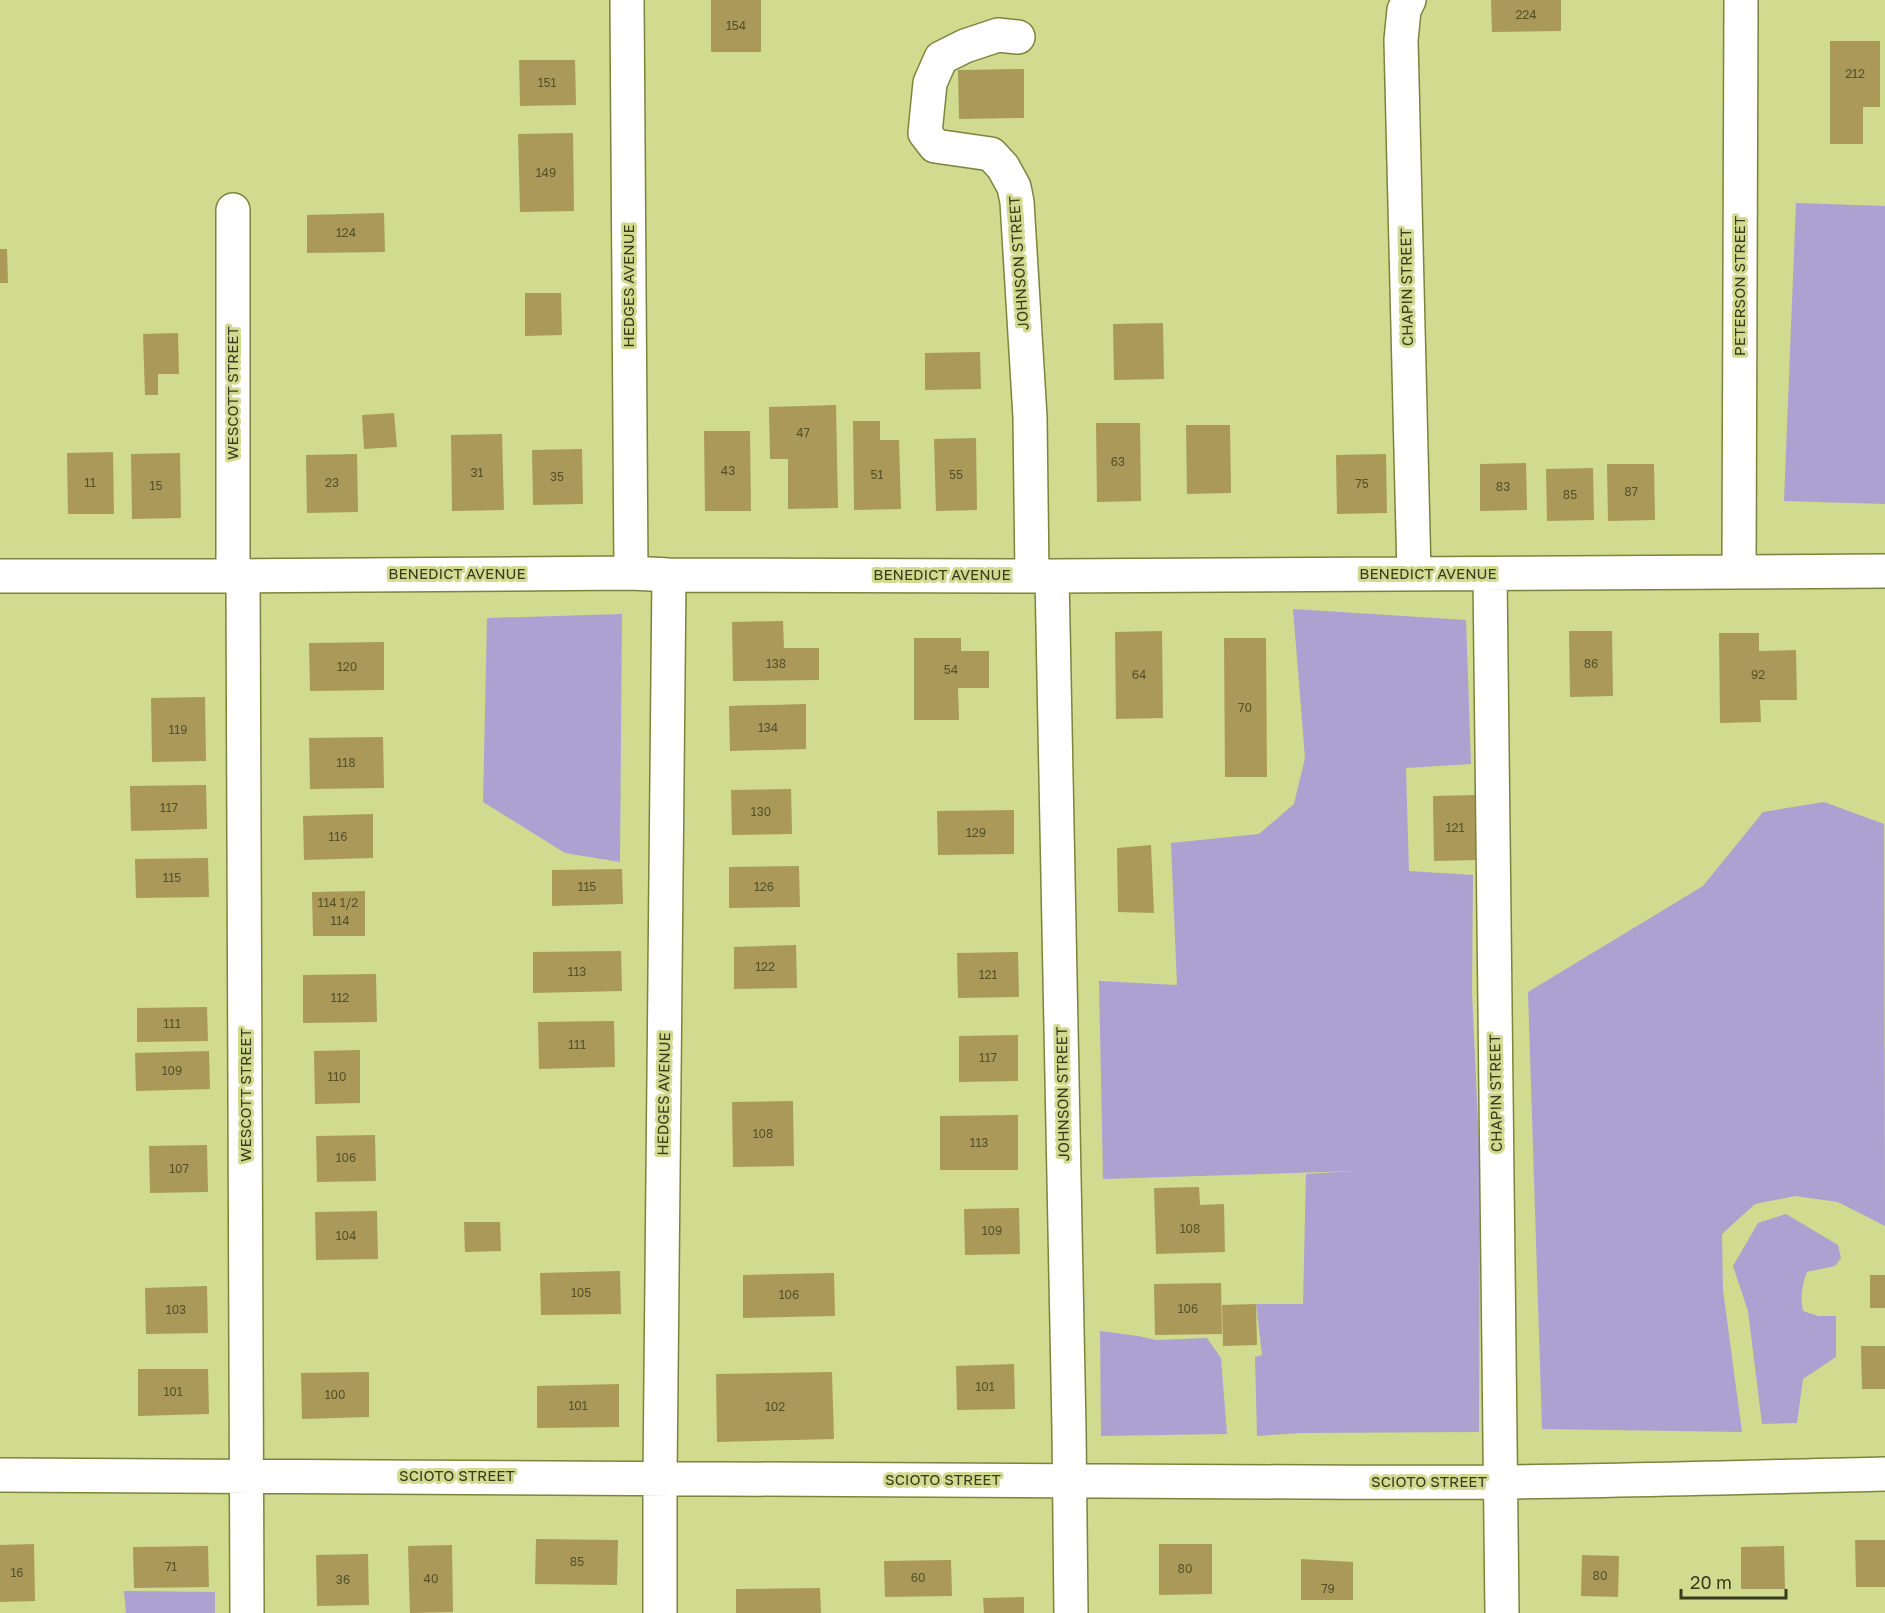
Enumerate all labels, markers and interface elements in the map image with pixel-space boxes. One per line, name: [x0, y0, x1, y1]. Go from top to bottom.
house number: 224: [1515, 7, 1537, 22]
house number: 154: [726, 18, 746, 33]
house number: 212: [1845, 66, 1865, 81]
house number: 151: [538, 75, 556, 90]
house number: 149: [536, 165, 556, 180]
street label: JOHNSON STREET: [1004, 195, 1032, 331]
street label: PETERSON STREET: [1730, 216, 1748, 356]
street label: HEDGES AVENUE: [619, 224, 637, 348]
house number: 124: [336, 225, 356, 240]
street label: CHAPIN STREET: [1396, 228, 1416, 346]
street label: WESCOTT STREET: [223, 326, 241, 460]
house number: 47: [796, 425, 810, 440]
house number: 63: [1111, 454, 1125, 469]
house number: 43: [721, 463, 735, 478]
house number: 31: [471, 465, 484, 480]
house number: 51: [871, 467, 884, 482]
house number: 55: [949, 467, 963, 482]
house number: 35: [550, 469, 564, 484]
house number: 11: [84, 475, 96, 490]
house number: 23: [325, 475, 339, 490]
house number: 75: [1355, 476, 1369, 491]
house number: 15: [150, 478, 162, 493]
house number: 83: [1496, 479, 1510, 494]
house number: 87: [1624, 484, 1638, 499]
house number: 85: [1563, 487, 1577, 502]
street label: BENEDICT AVENUE: [388, 564, 526, 582]
street label: BENEDICT AVENUE: [1359, 564, 1497, 582]
street label: BENEDICT AVENUE: [873, 565, 1011, 583]
house number: 138: [766, 656, 786, 671]
house number: 86: [1584, 656, 1598, 671]
house number: 120: [337, 659, 357, 674]
house number: 54: [944, 662, 958, 677]
house number: 64: [1132, 667, 1146, 682]
house number: 92: [1751, 667, 1765, 682]
house number: 70: [1238, 700, 1252, 715]
house number: 134: [758, 720, 778, 735]
house number: 119: [169, 722, 187, 737]
house number: 118: [337, 755, 355, 770]
house number: 117: [160, 800, 178, 815]
house number: 130: [751, 804, 771, 819]
house number: 121: [1446, 820, 1464, 835]
house number: 129: [966, 825, 986, 840]
house number: 116: [329, 829, 347, 844]
house number: 115: [163, 870, 181, 885]
house number: 115: [578, 879, 596, 894]
house number: 126: [754, 879, 774, 894]
house number: 114 1/2: [318, 895, 358, 910]
house number: 114: [331, 913, 349, 928]
house number: 122: [755, 959, 775, 974]
house number: 113: [568, 964, 586, 979]
house number: 121: [979, 967, 997, 982]
house number: 112: [331, 990, 349, 1005]
house number: 111: [163, 1016, 181, 1031]
street label: JOHNSON STREET: [1052, 1026, 1072, 1162]
street label: WESCOTT STREET: [236, 1028, 254, 1162]
street label: HEDGES AVENUE: [653, 1032, 673, 1156]
street label: CHAPIN STREET: [1485, 1034, 1505, 1152]
house number: 111: [568, 1037, 586, 1052]
house number: 117: [979, 1050, 997, 1065]
house number: 109: [162, 1063, 182, 1078]
house number: 110: [327, 1069, 347, 1084]
house number: 108: [753, 1126, 773, 1141]
house number: 113: [970, 1135, 988, 1150]
house number: 106: [336, 1150, 356, 1165]
house number: 107: [169, 1161, 189, 1176]
house number: 108: [1180, 1221, 1200, 1236]
house number: 109: [982, 1223, 1002, 1238]
house number: 104: [336, 1228, 356, 1243]
house number: 105: [571, 1285, 591, 1300]
house number: 106: [779, 1287, 799, 1302]
house number: 106: [1178, 1301, 1198, 1316]
house number: 103: [166, 1302, 186, 1317]
house number: 101: [975, 1379, 995, 1394]
house number: 101: [163, 1384, 183, 1399]
house number: 100: [325, 1387, 345, 1402]
house number: 101: [568, 1398, 588, 1413]
house number: 102: [765, 1399, 785, 1414]
street label: SCIOTO STREET: [399, 1466, 515, 1484]
street label: SCIOTO STREET: [885, 1470, 1001, 1488]
street label: SCIOTO STREET: [1371, 1472, 1487, 1490]
house number: 85: [570, 1554, 584, 1569]
house number: 71: [165, 1559, 177, 1574]
house number: 80: [1178, 1561, 1192, 1576]
scale bar: [1681, 1562, 1786, 1600]
house number: 16: [10, 1565, 24, 1580]
house number: 80: [1593, 1568, 1607, 1583]
house number: 60: [911, 1570, 925, 1585]
house number: 40: [424, 1571, 438, 1586]
text: 20 m: [1690, 1571, 1732, 1593]
house number: 36: [336, 1572, 350, 1587]
house number: 79: [1321, 1581, 1335, 1596]

